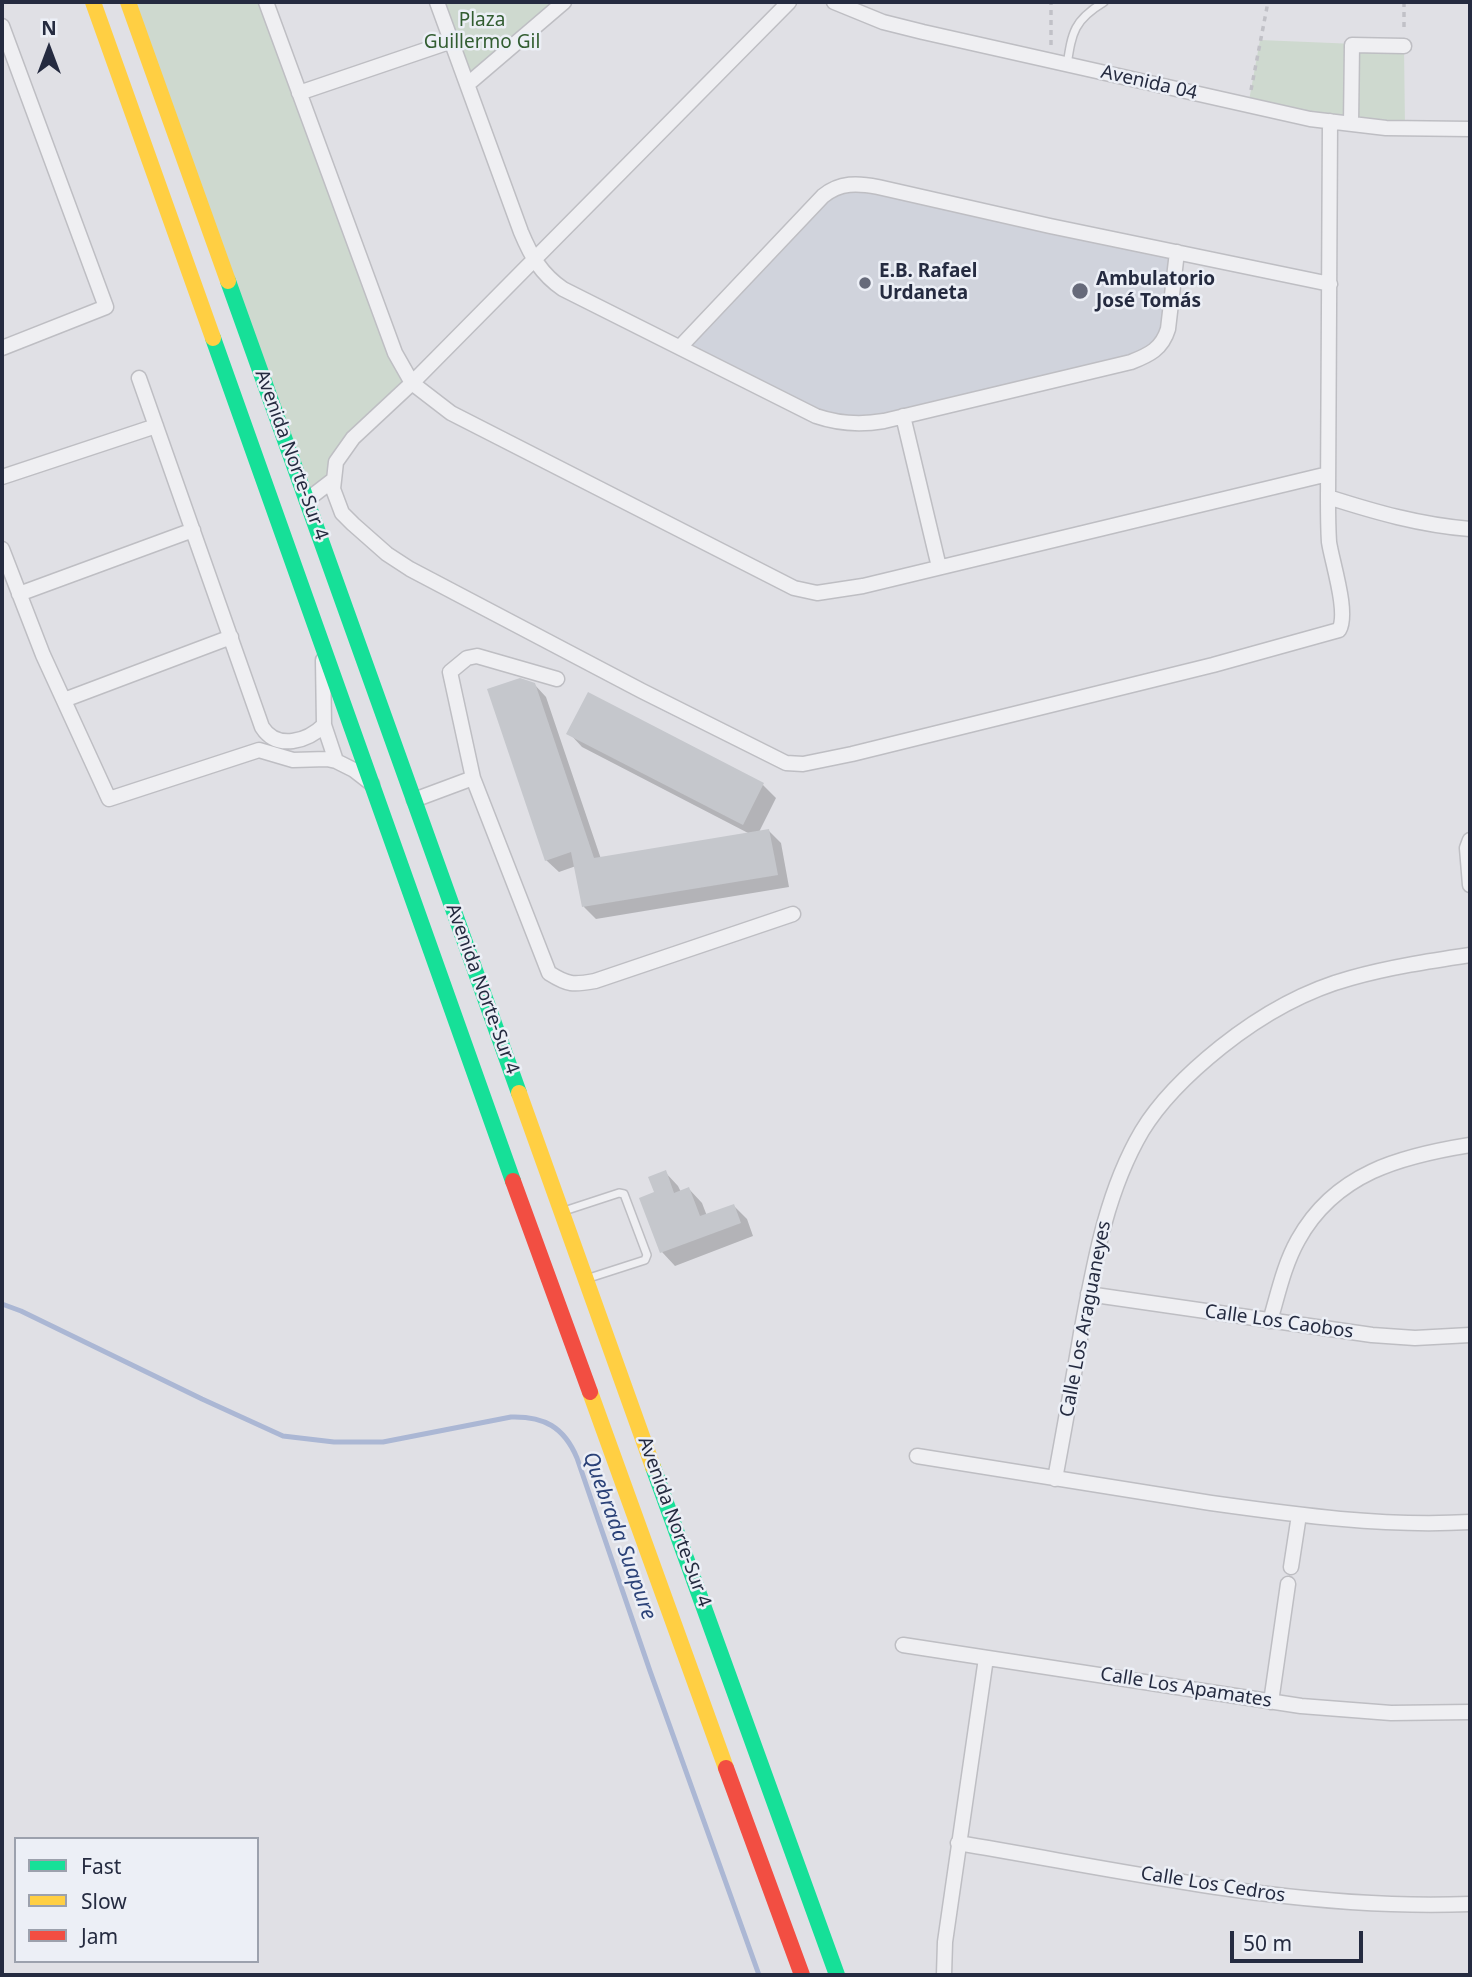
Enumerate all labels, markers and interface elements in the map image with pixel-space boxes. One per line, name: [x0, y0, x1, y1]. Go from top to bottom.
park label: Plaza Guillermo Gil: [424, 10, 540, 54]
north arrow: [14, 14, 84, 84]
text: N: [41, 15, 57, 41]
street label: Avenida 04: [1099, 61, 1199, 105]
place label: E.B. Rafael Urdaneta: [879, 261, 977, 305]
place label: Ambulatorio José Tomás: [1096, 269, 1215, 313]
marker: E.B. Rafael Urdaneta: [857, 275, 873, 291]
marker: Ambulatorio José Tomás: [1070, 281, 1090, 301]
street label: Avenida Norte-Sur 4: [250, 367, 332, 543]
street label: Avenida Norte-Sur 4: [441, 901, 523, 1077]
street label: Calle Los Araguaneyes: [1056, 1219, 1116, 1419]
street label: Calle Los Caobos: [1203, 1300, 1355, 1344]
street label: Avenida Norte-Sur 4: [633, 1434, 715, 1610]
water label: Quebrada Suapure: [577, 1449, 661, 1623]
street label: Calle Los Apamates: [1099, 1663, 1273, 1713]
legend: [14, 1837, 259, 1963]
text: Fast: [81, 1852, 121, 1880]
street label: Calle Los Cedros: [1139, 1862, 1287, 1908]
text: Slow: [81, 1887, 127, 1915]
scale bar: [1234, 1918, 1367, 1962]
text: Jam: [81, 1922, 118, 1950]
text: 50 m: [1243, 1929, 1292, 1957]

